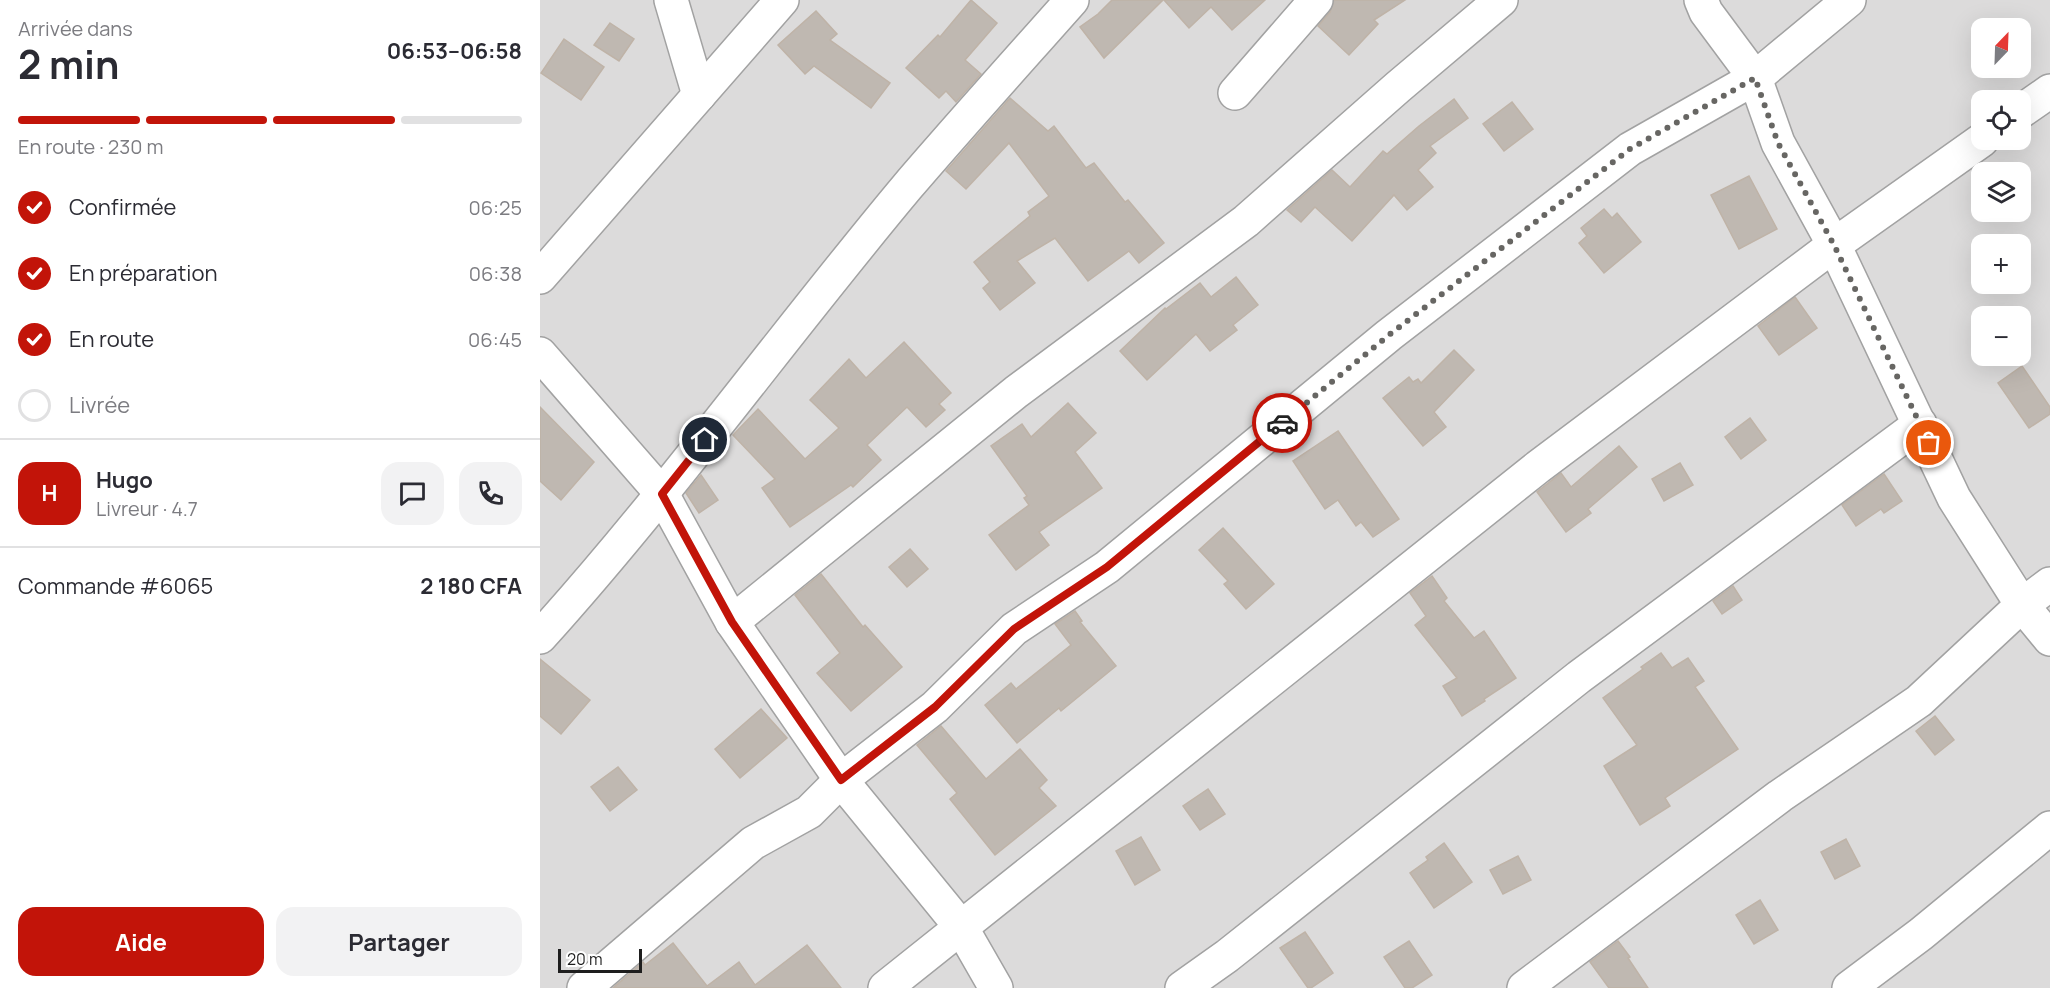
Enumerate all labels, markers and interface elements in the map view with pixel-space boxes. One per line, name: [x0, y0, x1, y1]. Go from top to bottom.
text: Arrivée dans: [18, 15, 133, 42]
north arrow: [1971, 18, 2031, 78]
map controls: [1971, 18, 2031, 366]
text: 06:53–06:58: [387, 36, 522, 66]
text: 2 min: [18, 37, 119, 91]
button: locate: [1971, 90, 2031, 150]
text: En route · 230 m: [18, 133, 163, 160]
button: layers: [1971, 162, 2031, 222]
icon: check: [18, 191, 51, 224]
text: Confirmée: [69, 192, 176, 222]
text: 06:25: [468, 194, 522, 221]
button: +: [1971, 234, 2031, 294]
icon: check: [18, 257, 51, 290]
text: En préparation: [69, 258, 217, 288]
text: 06:38: [469, 260, 522, 287]
button: −: [1971, 306, 2031, 366]
icon: check: [18, 323, 51, 356]
text: En route: [69, 324, 154, 354]
text: 06:45: [468, 326, 522, 353]
text: Livrée: [69, 390, 130, 420]
courier: [1252, 393, 1312, 453]
icon: car: [1266, 407, 1299, 440]
pin: [679, 414, 730, 465]
pin: [1903, 417, 1954, 468]
icon: home: [688, 423, 721, 456]
icon: bag: [1912, 426, 1945, 459]
button: chat: [381, 462, 444, 525]
button: phone: [459, 462, 522, 525]
text: Hugo: [96, 465, 153, 495]
text: H: [42, 478, 57, 508]
text: Livreur · 4.7: [96, 495, 198, 522]
text: Commande #6065: [18, 571, 213, 601]
text: 2 180 CFA: [420, 571, 522, 601]
button: Aide: [18, 907, 264, 976]
button: Partager: [276, 907, 522, 976]
scale bar: [558, 946, 642, 974]
text: 20 m: [567, 948, 603, 970]

